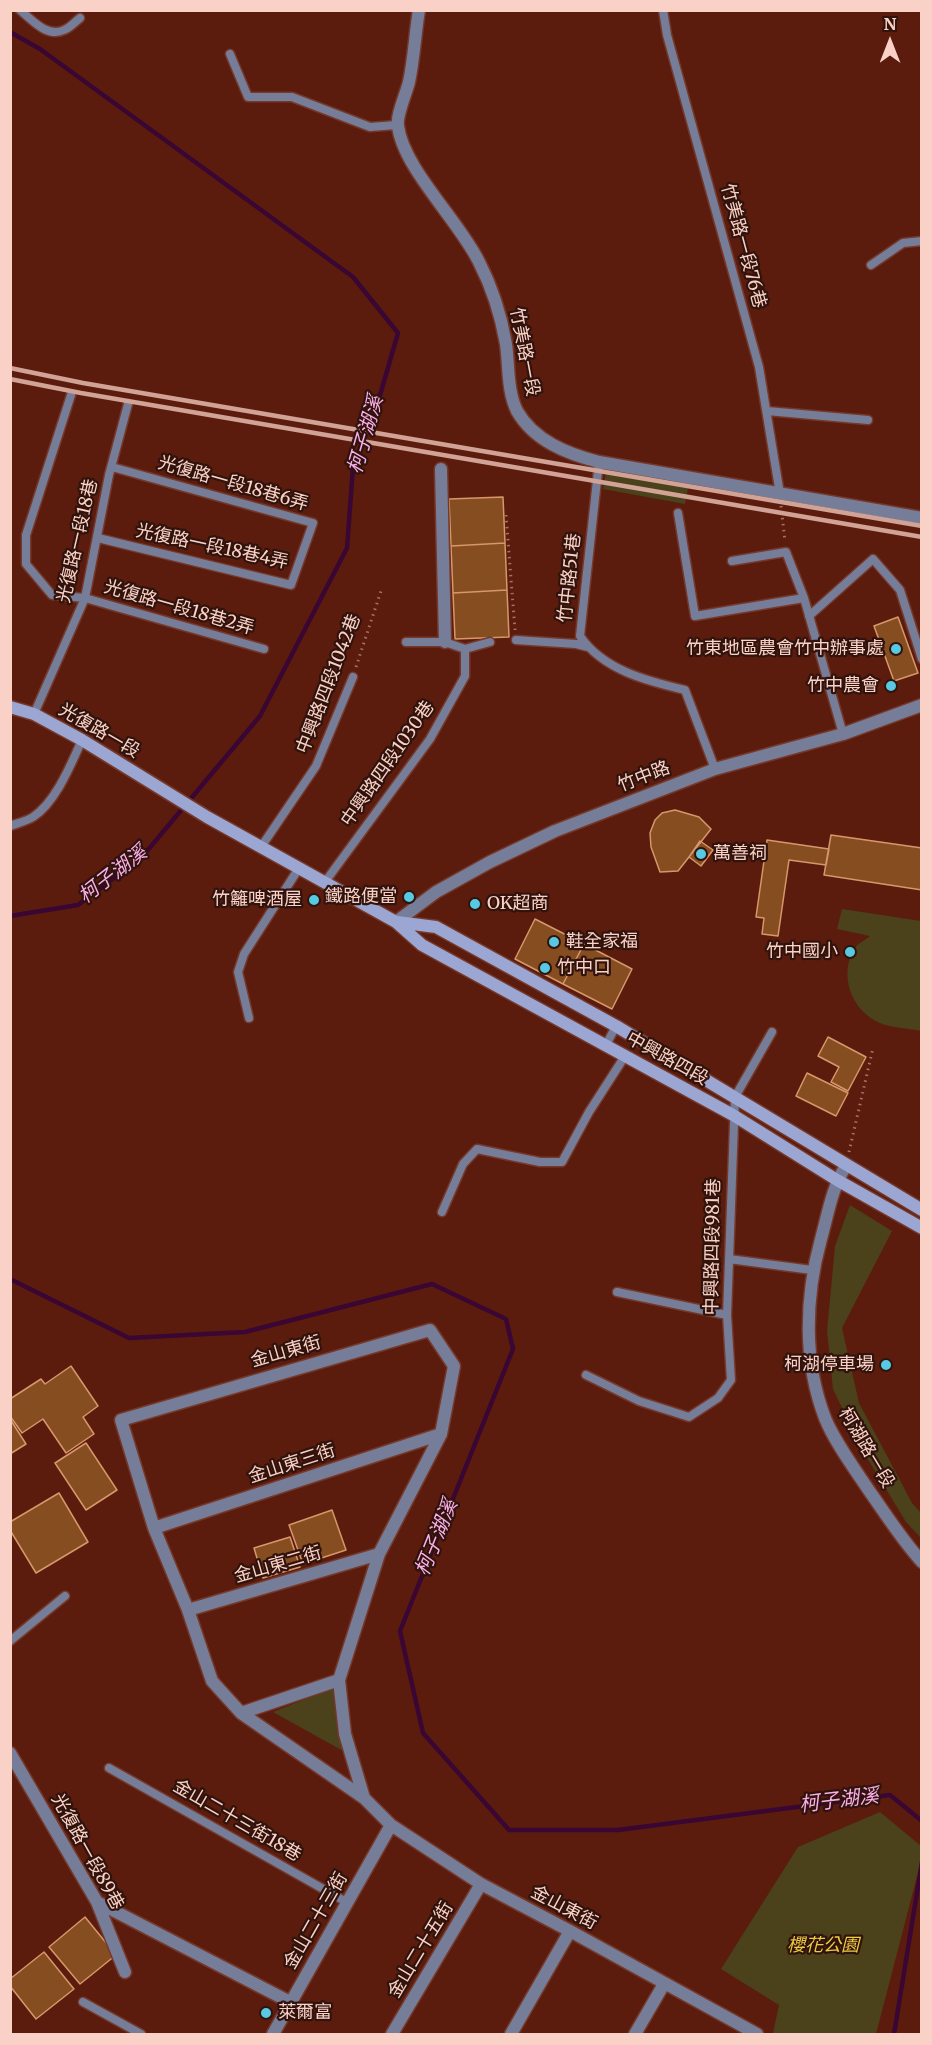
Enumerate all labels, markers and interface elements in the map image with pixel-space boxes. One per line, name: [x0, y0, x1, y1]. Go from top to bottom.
north arrow: [860, 12, 920, 72]
text: N: [884, 14, 896, 34]
street label: 竹美路一段76巷: [716, 181, 770, 311]
street label: 竹美路一段: [505, 306, 543, 398]
water label: 柯子湖溪: [343, 393, 389, 477]
street label: 光復路一段18巷6弄: [155, 452, 311, 516]
street label: 光復路一段18巷: [53, 477, 103, 605]
street label: 光復路一段18巷4弄: [134, 520, 290, 574]
street label: 竹中路51巷: [555, 532, 585, 624]
street label: 光復路一段18巷2弄: [102, 576, 256, 640]
street label: 中興路四段1042巷: [292, 611, 366, 757]
place label: 竹東地區農會竹中辦事處: [686, 638, 884, 660]
marker: 竹東地區農會竹中辦事處: [889, 642, 903, 656]
place label: 竹中農會: [807, 675, 879, 697]
marker: 竹中農會: [884, 679, 898, 693]
street label: 中興路四段1030巷: [337, 697, 439, 831]
street label: 光復路一段: [55, 699, 143, 763]
street label: 竹中路: [615, 757, 673, 797]
water label: 柯子湖溪: [74, 841, 152, 909]
place label: 萬善祠: [713, 843, 767, 865]
marker: 萬善祠: [694, 847, 708, 861]
place label: 鐵路便當: [325, 886, 397, 908]
place label: 竹籬啤酒屋: [212, 889, 302, 911]
marker: 鐵路便當: [402, 890, 416, 904]
marker: 竹籬啤酒屋: [307, 893, 321, 907]
place label: OK超商: [487, 893, 549, 915]
marker: OK超商: [468, 897, 482, 911]
place label: 鞋全家福: [566, 931, 638, 953]
marker: 鞋全家福: [547, 935, 561, 949]
place label: 竹中國小: [766, 941, 838, 963]
marker: 竹中國小: [843, 945, 857, 959]
place label: 竹中口: [557, 957, 611, 979]
marker: 竹中口: [538, 961, 552, 975]
street label: 中興路四段: [622, 1028, 712, 1090]
street label: 中興路四段981巷: [701, 1178, 725, 1316]
street label: 金山東街: [248, 1332, 324, 1372]
place label: 柯湖停車場: [784, 1354, 874, 1376]
marker: 柯湖停車場: [879, 1358, 893, 1372]
street label: 柯湖路一段: [834, 1404, 898, 1492]
street label: 金山東三街: [246, 1440, 338, 1488]
water label: 柯子湖溪: [411, 1496, 463, 1580]
street label: 金山東二街: [232, 1542, 324, 1588]
street label: 金山二十三街18巷: [169, 1776, 305, 1866]
water label: 柯子湖溪: [798, 1784, 880, 1818]
street label: 光復路一段89巷: [46, 1790, 128, 1914]
street label: 金山二十三街: [280, 1869, 352, 1973]
street label: 金山東街: [527, 1882, 601, 1934]
street label: 金山二十五街: [384, 1898, 458, 2002]
park label: 櫻花公園: [787, 1935, 859, 1957]
place label: 萊爾富: [278, 2002, 332, 2024]
marker: 萊爾富: [259, 2006, 273, 2020]

